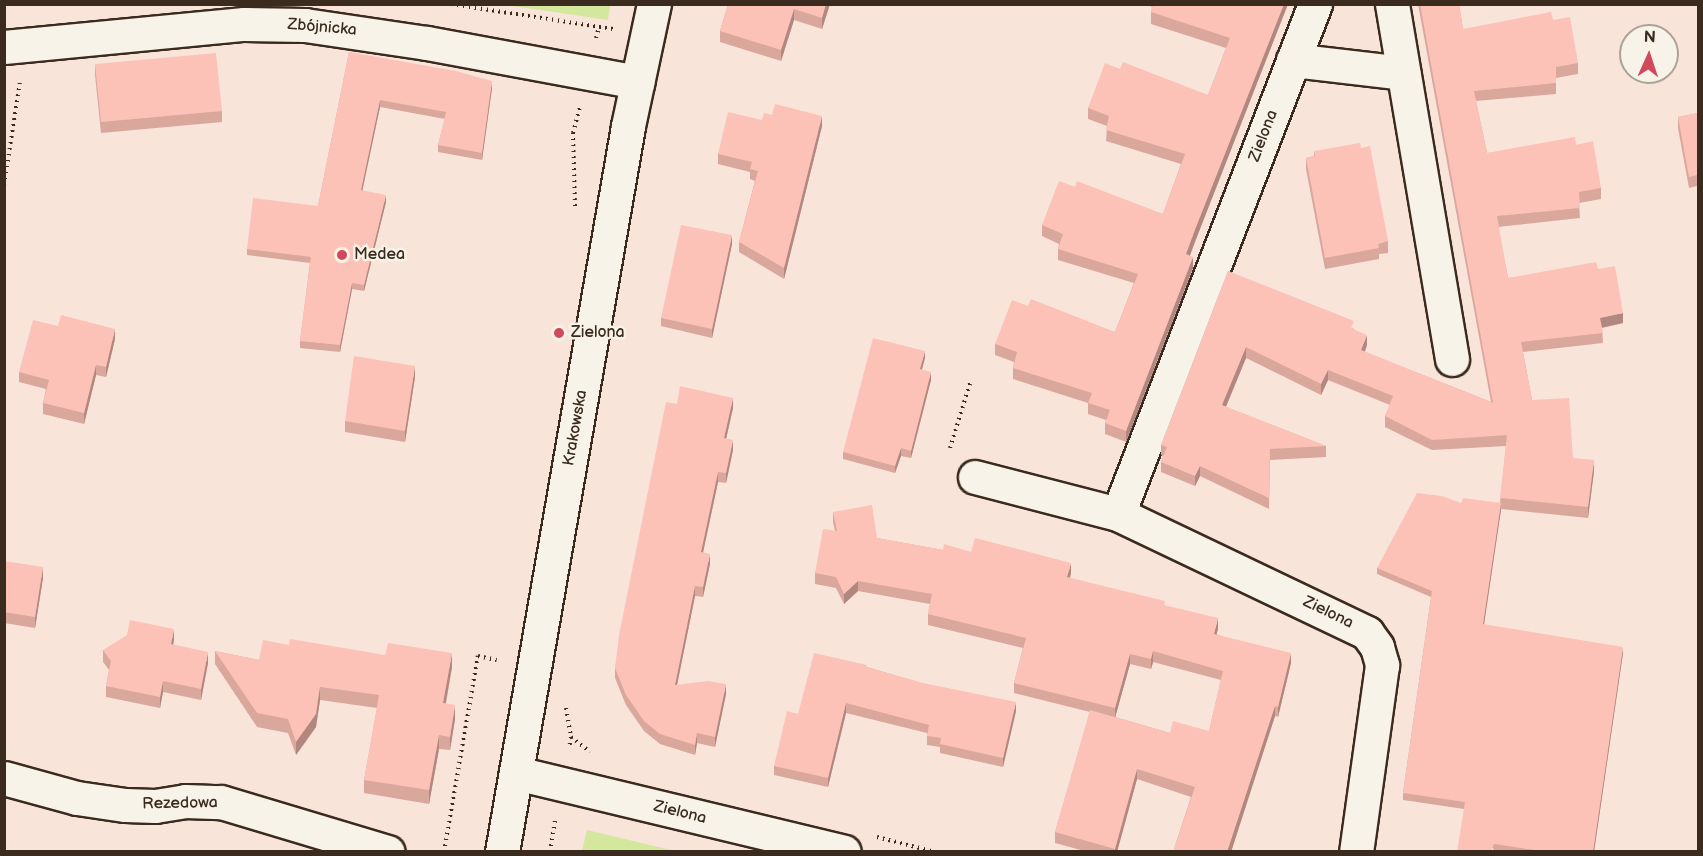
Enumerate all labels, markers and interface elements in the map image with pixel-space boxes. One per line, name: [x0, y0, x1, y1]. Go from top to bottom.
street label: Zbójnicka: [287, 15, 357, 41]
north arrow: [1619, 24, 1679, 84]
text: N: [1643, 28, 1656, 47]
street label: Zielona: [1245, 108, 1283, 164]
place label: Medea: [354, 245, 405, 265]
marker: Medea: [335, 248, 349, 262]
place label: Zielona: [571, 323, 625, 343]
marker: Zielona: [552, 326, 566, 340]
street label: Krakowska: [560, 389, 592, 467]
street label: Zielona: [1300, 593, 1356, 633]
street label: Rezedowa: [142, 794, 218, 814]
street label: Zielona: [652, 797, 708, 829]

